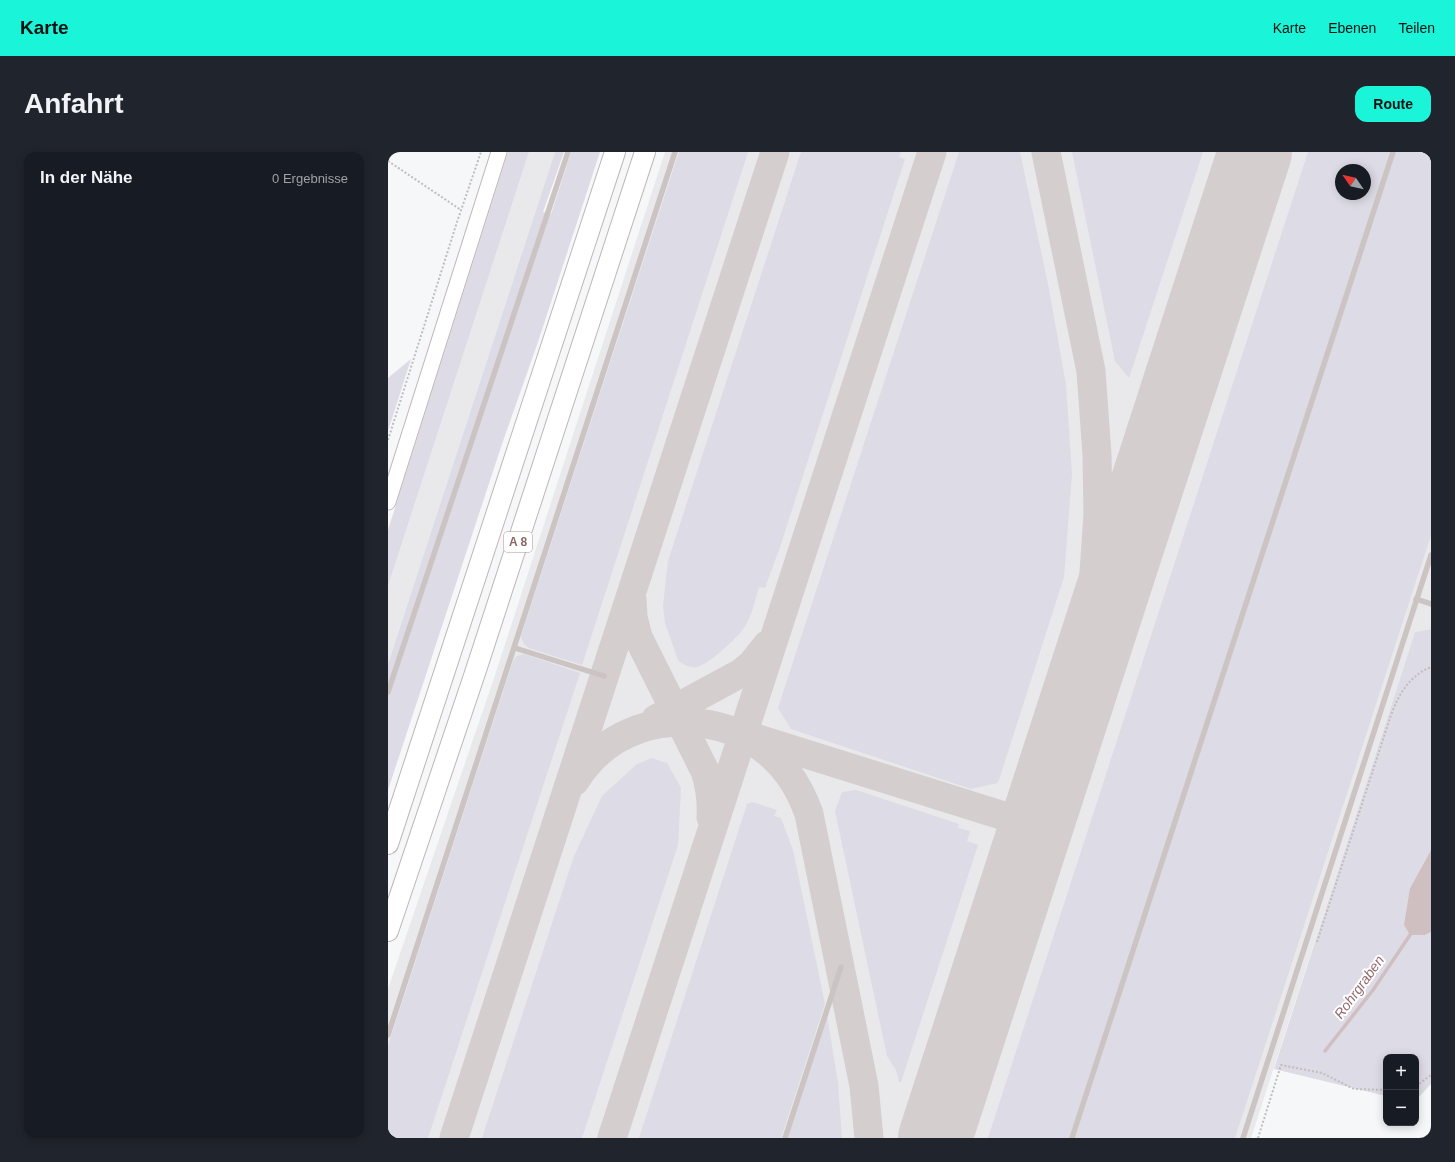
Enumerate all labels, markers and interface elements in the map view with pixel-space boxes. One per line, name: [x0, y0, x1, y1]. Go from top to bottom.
text: Karte: [20, 17, 69, 38]
text: Karte: [1273, 20, 1306, 36]
text: Ebenen: [1328, 20, 1376, 36]
text: Teilen: [1398, 20, 1435, 36]
button: Route: [1355, 86, 1431, 122]
text: Anfahrt: [24, 88, 124, 119]
north arrow: [1335, 164, 1371, 200]
text: In der Nähe: [40, 168, 133, 187]
text: 0 Ergebnisse: [272, 171, 348, 186]
road number: A 8: [504, 532, 532, 552]
water label: Rohrgraben: [1331, 952, 1387, 1022]
map controls: [1383, 1054, 1419, 1126]
button: +: [1383, 1054, 1419, 1090]
button: −: [1383, 1090, 1419, 1126]

